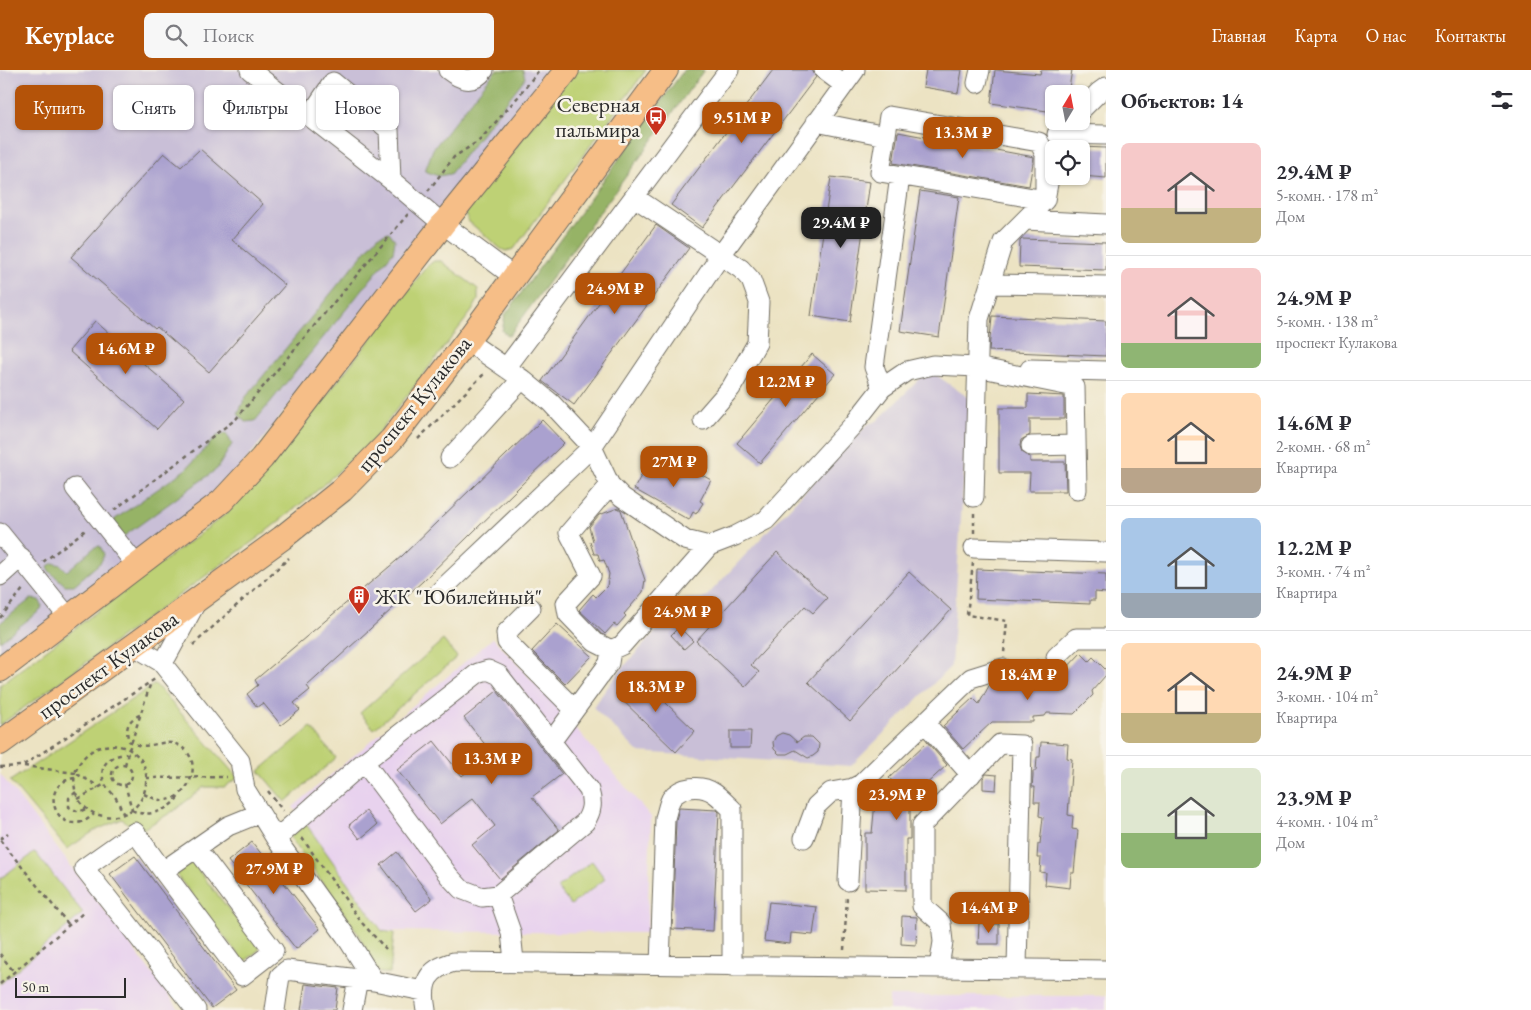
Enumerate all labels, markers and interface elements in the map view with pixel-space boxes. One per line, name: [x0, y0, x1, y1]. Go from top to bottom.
search box: [144, 13, 494, 58]
text: Keyplace: [25, 20, 114, 51]
icon: search: [162, 21, 190, 49]
text: Поиск: [202, 23, 254, 48]
text: Главная: [1212, 24, 1266, 47]
text: Карта: [1294, 24, 1337, 47]
text: О нас: [1365, 24, 1407, 47]
text: Контакты: [1435, 24, 1506, 47]
chip: Купить: [15, 85, 103, 130]
chip: Снять: [113, 85, 194, 130]
chip: Фильтры: [204, 85, 306, 130]
chip: Новое: [316, 85, 399, 130]
north arrow: [1045, 85, 1090, 130]
map controls: [1045, 85, 1090, 185]
icon: filters: [1488, 86, 1516, 114]
text: Объектов: 14: [1121, 87, 1243, 114]
place label: Северная пальмира: [556, 90, 640, 144]
pin: 9.51M ₽: [696, 102, 788, 144]
bus stop icon: Северная пальмира: [644, 105, 668, 136]
text: 9.51M ₽: [713, 107, 771, 128]
pin: 13.3M ₽: [917, 116, 1009, 159]
text: 13.3M ₽: [934, 122, 992, 143]
button: locate: [1045, 140, 1090, 185]
text: 29.4M ₽: [1276, 158, 1352, 185]
icon: home: [1161, 163, 1221, 223]
text: 5-комн. · 178 m²: [1276, 185, 1378, 206]
pin: 29.4M ₽: [795, 206, 887, 249]
text: Дом: [1276, 206, 1305, 227]
text: 29.4M ₽: [812, 212, 870, 233]
pin: 24.9M ₽: [569, 272, 661, 315]
text: 24.9M ₽: [586, 278, 644, 299]
text: 24.9M ₽: [1276, 284, 1352, 311]
icon: home: [1161, 288, 1221, 348]
text: 5-комн. · 138 m²: [1276, 311, 1378, 332]
street label: проспект Кулакова: [350, 330, 478, 478]
pin: 14.6M ₽: [80, 332, 172, 375]
text: проспект Кулакова: [1276, 332, 1397, 353]
text: 14.6M ₽: [97, 338, 155, 359]
pin: 12.2M ₽: [740, 366, 832, 408]
text: 12.2M ₽: [757, 371, 815, 392]
text: 14.6M ₽: [1276, 409, 1352, 436]
icon: home: [1161, 413, 1221, 473]
text: 2-комн. · 68 m²: [1276, 436, 1371, 457]
pin: 27M ₽: [639, 446, 709, 488]
text: 27M ₽: [651, 451, 697, 472]
text: Квартира: [1276, 457, 1337, 478]
text: 12.2M ₽: [1276, 534, 1352, 561]
icon: home: [1161, 538, 1221, 598]
text: 3-комн. · 74 m²: [1276, 561, 1371, 582]
place label: ЖК "Юбилейный": [374, 582, 542, 611]
text: Квартира: [1276, 582, 1337, 603]
building icon: ЖК "Юбилейный": [347, 584, 371, 615]
pin: 24.9M ₽: [636, 596, 728, 638]
text: 24.9M ₽: [653, 601, 711, 622]
street label: проспект Кулакова: [32, 604, 184, 726]
pin: 18.4M ₽: [982, 658, 1074, 701]
text: 24.9M ₽: [1276, 659, 1352, 686]
icon: home: [1161, 663, 1221, 723]
text: 18.4M ₽: [999, 664, 1057, 685]
pin: 18.3M ₽: [610, 670, 702, 713]
text: 18.3M ₽: [627, 676, 685, 697]
text: 3-комн. · 104 m²: [1276, 686, 1378, 707]
text: Квартира: [1276, 707, 1337, 728]
pin: 13.3M ₽: [446, 742, 538, 785]
text: 13.3M ₽: [463, 748, 521, 769]
pin: 23.9M ₽: [851, 778, 943, 821]
text: 23.9M ₽: [868, 784, 926, 805]
text: 23.9M ₽: [1276, 784, 1352, 811]
icon: home: [1161, 788, 1221, 848]
text: 4-комн. · 104 m²: [1276, 811, 1378, 832]
text: Дом: [1276, 832, 1305, 853]
pin: 27.9M ₽: [228, 852, 320, 895]
text: 27.9M ₽: [245, 858, 303, 879]
pin: 14.4M ₽: [943, 892, 1035, 934]
text: 14.4M ₽: [960, 897, 1018, 918]
scale bar: [15, 975, 126, 998]
text: 50 m: [22, 978, 49, 996]

